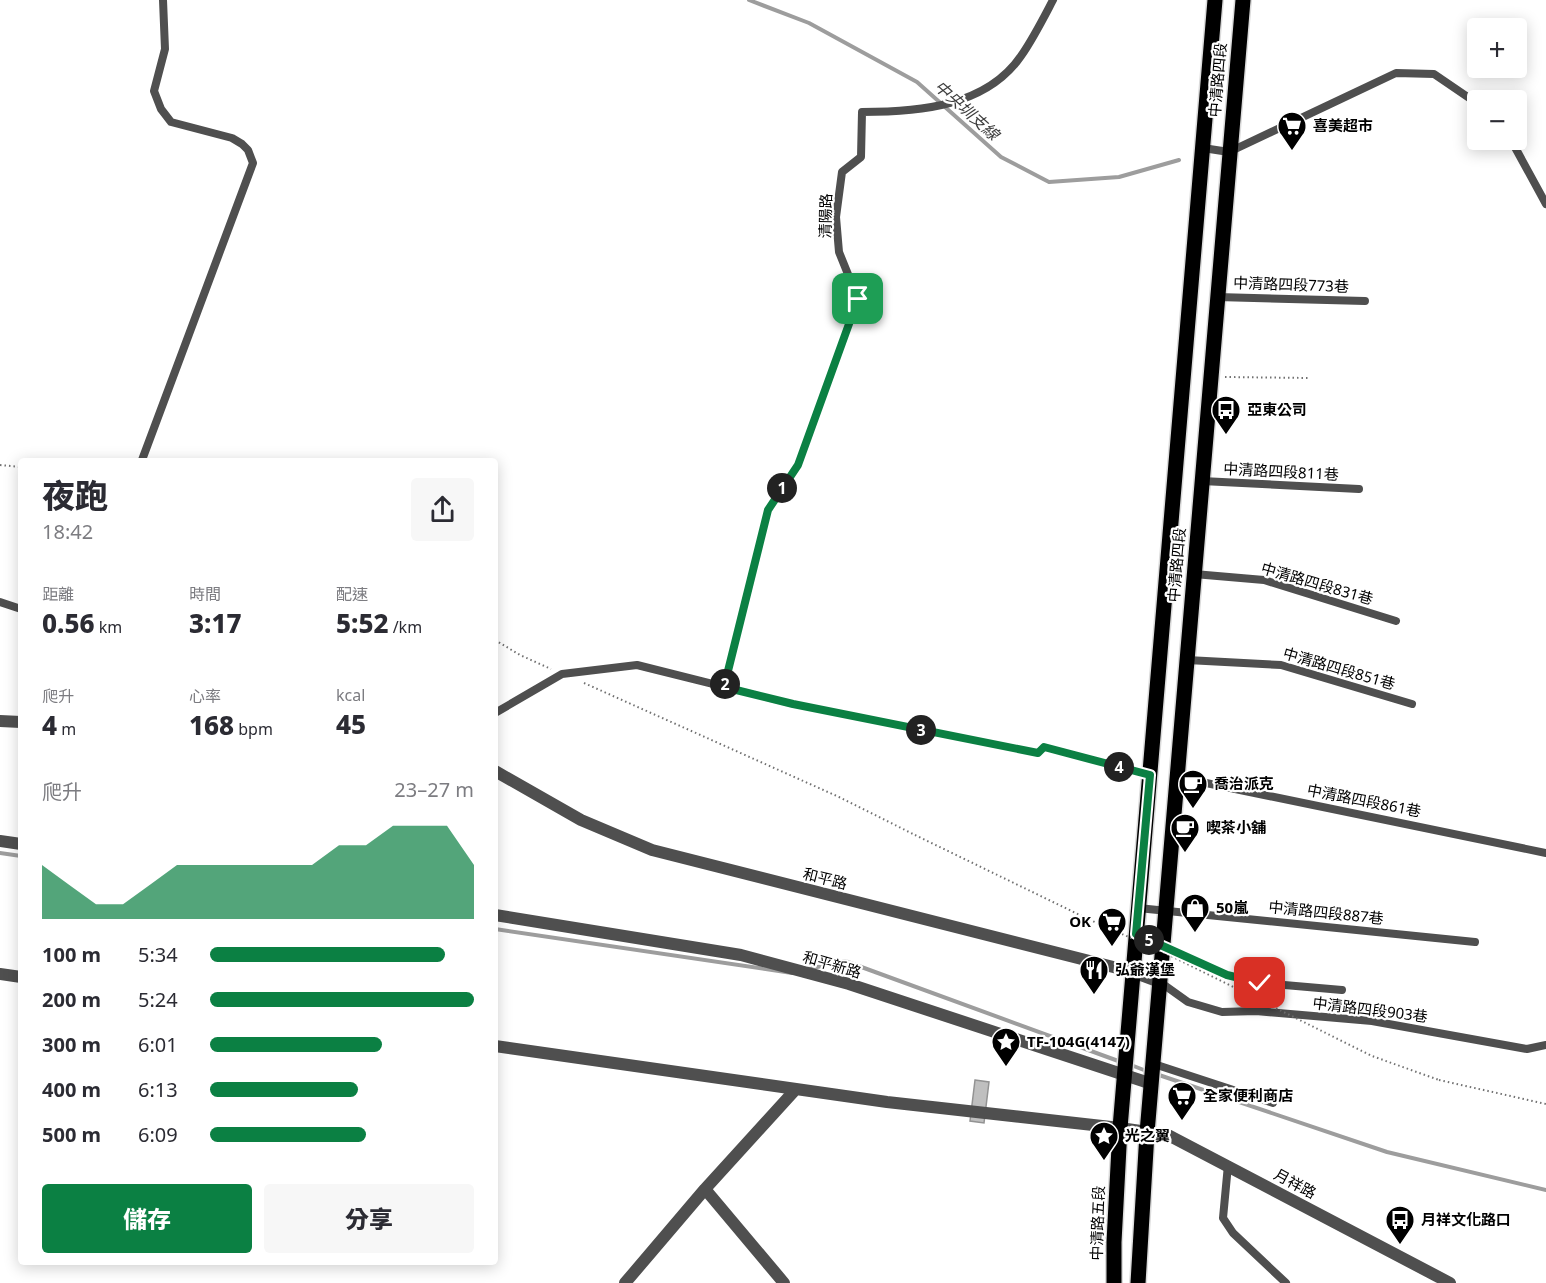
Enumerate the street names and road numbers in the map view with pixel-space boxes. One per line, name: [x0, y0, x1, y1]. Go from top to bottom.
street label: 中清路四段: [1204, 42, 1230, 118]
street label: 清陽路: [815, 193, 835, 239]
street label: 中清路四段773巷: [1233, 272, 1349, 296]
street label: 中清路四段811巷: [1223, 458, 1339, 484]
street label: 中清路四段: [1163, 527, 1189, 603]
street label: 中清路四段831巷: [1259, 557, 1376, 609]
street label: 中清路四段851巷: [1281, 642, 1398, 694]
street label: 中清路四段861巷: [1305, 779, 1423, 821]
street label: 和平路: [801, 863, 850, 893]
street label: 中清路四段887巷: [1268, 896, 1385, 928]
street label: 和平新路: [801, 946, 864, 982]
street label: 中清路四段903巷: [1311, 992, 1429, 1026]
street label: 月祥路: [1271, 1164, 1320, 1203]
street label: 中清路五段: [1086, 1185, 1108, 1261]

